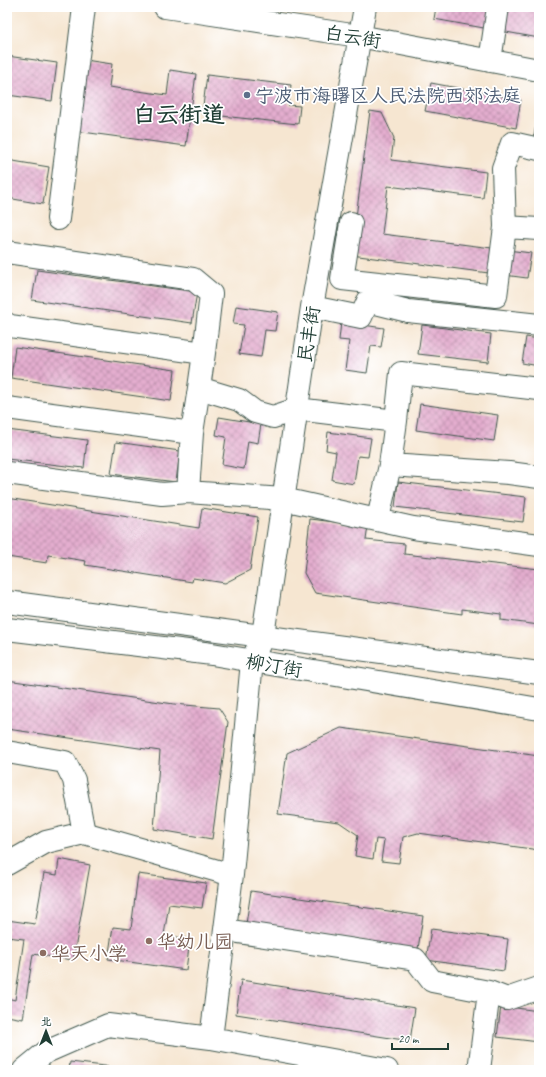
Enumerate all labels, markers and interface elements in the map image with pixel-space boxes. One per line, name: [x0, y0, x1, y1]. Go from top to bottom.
street label: 白云街: [323, 21, 383, 53]
place label: 宁波市海曙区人民法院西郊法庭: [255, 84, 521, 108]
marker: 宁波市海曙区人民法院西郊法庭: [242, 90, 252, 100]
district label: 白云街道: [133, 100, 225, 129]
street label: 民丰街: [293, 304, 325, 364]
street label: 柳汀街: [244, 649, 304, 683]
place label: 华幼儿园: [157, 930, 233, 954]
marker: 华幼儿园: [144, 936, 154, 946]
place label: 华天小学: [51, 942, 127, 966]
marker: 华天小学: [38, 948, 48, 958]
north arrow: [26, 1011, 66, 1051]
text: 北: [41, 1014, 52, 1028]
scale bar: [392, 1025, 448, 1051]
text: 20 m: [398, 1031, 420, 1047]

